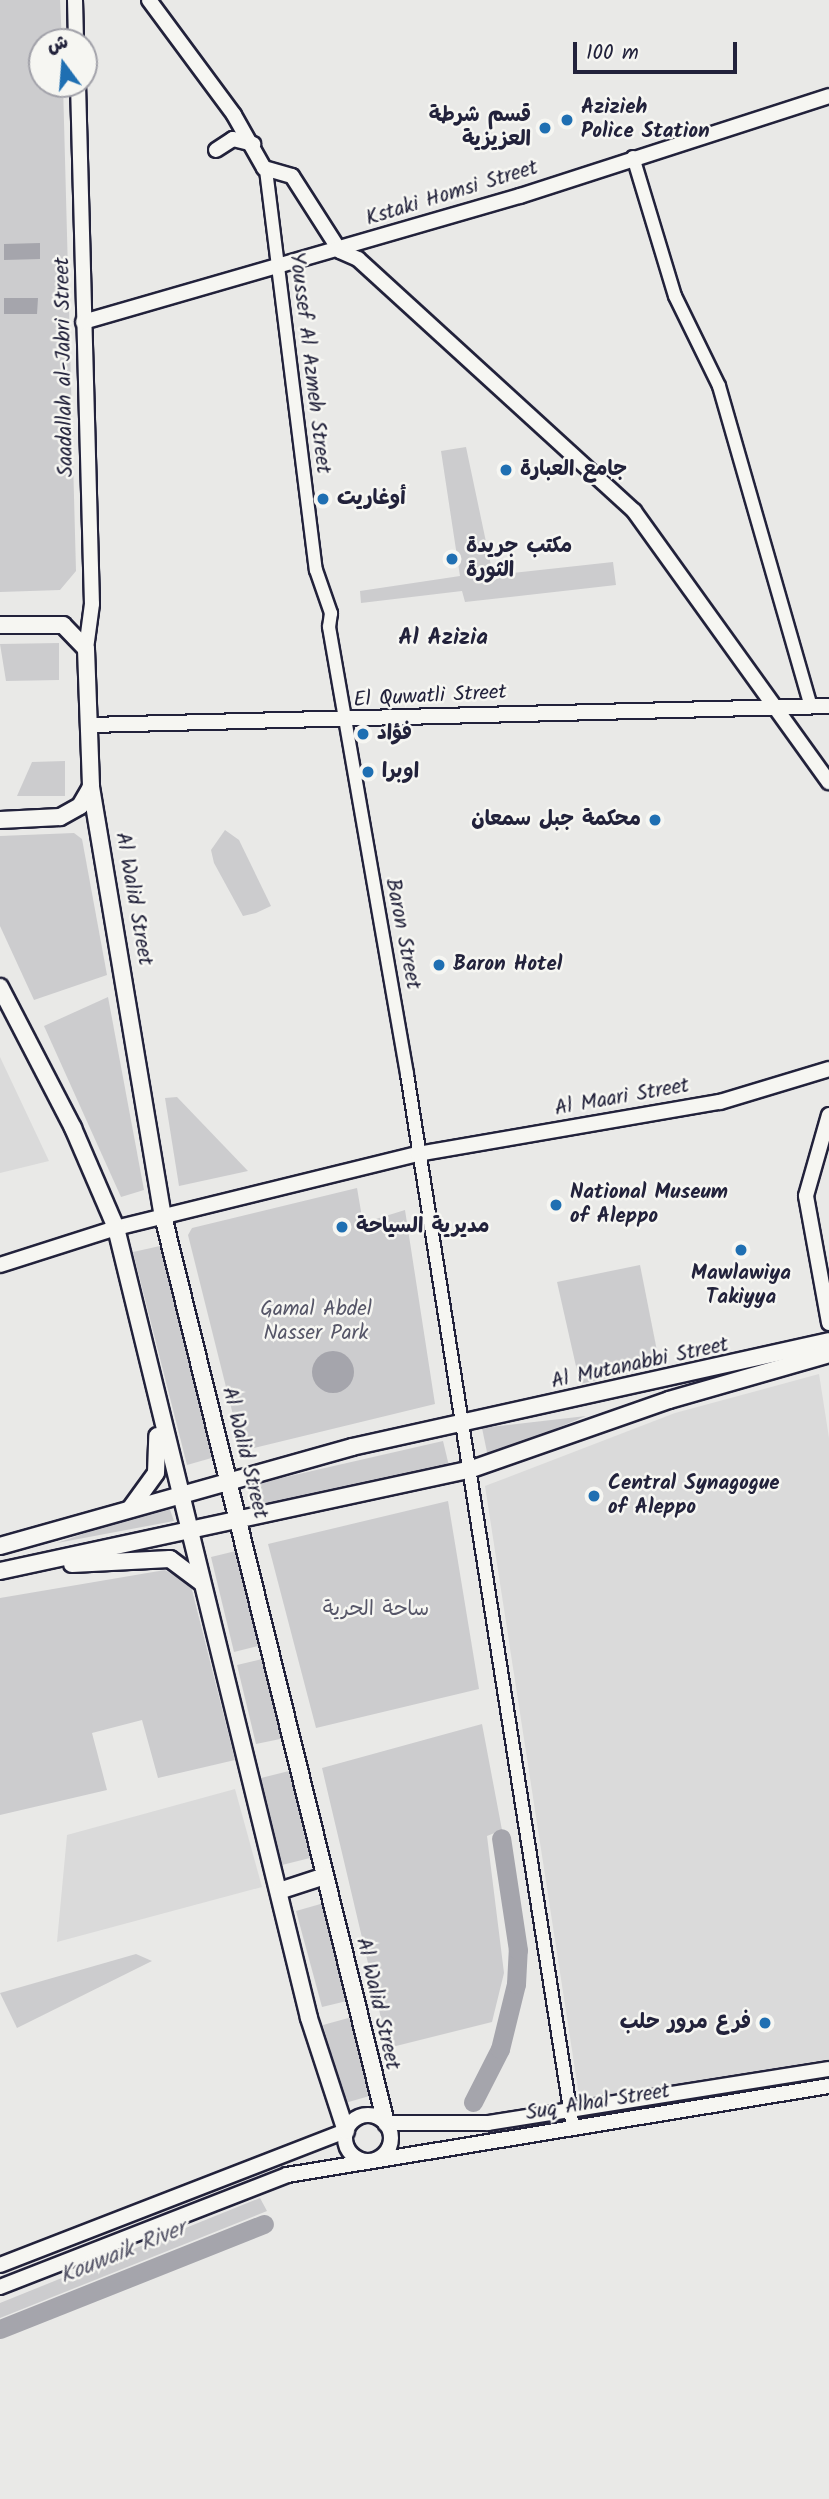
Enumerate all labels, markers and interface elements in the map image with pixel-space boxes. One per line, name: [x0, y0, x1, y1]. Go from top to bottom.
text: ش: [44, 27, 72, 62]
north arrow: [28, 28, 98, 98]
scale bar: [577, 28, 742, 72]
text: 100 m: [586, 37, 639, 70]
place label: Azizieh Police Station: [581, 95, 710, 145]
place label: قسم شرطة العزيزية: [429, 103, 531, 153]
marker: Azizieh Police Station: [559, 112, 575, 128]
marker: قسم شرطة العزيزية: [537, 120, 553, 136]
street label: Kstaki Homsi Street: [363, 156, 541, 232]
street label: Youssef Al Azmeh Street: [283, 251, 335, 475]
street label: Saadallah al-Jabri Street: [50, 257, 80, 477]
place label: جامع العبارة: [520, 457, 627, 483]
marker: جامع العبارة: [498, 462, 514, 478]
place label: أوغاريت: [337, 486, 406, 512]
marker: أوغاريت: [315, 491, 331, 507]
place label: مكتب جريدة الثورة: [466, 534, 572, 584]
marker: مكتب جريدة الثورة: [444, 551, 460, 567]
district label: Al Azizia: [398, 624, 488, 652]
street label: El Quwatli Street: [353, 680, 507, 714]
place label: فؤاد: [377, 721, 412, 747]
marker: فؤاد: [355, 726, 371, 742]
place label: اوبرا: [382, 759, 419, 785]
marker: اوبرا: [360, 764, 376, 780]
place label: محكمة جبل سمعان: [471, 807, 641, 833]
marker: محكمة جبل سمعان: [647, 812, 663, 828]
street label: Al Walid Street: [109, 830, 157, 968]
street label: Baron Street: [379, 876, 425, 992]
place label: Baron Hotel: [453, 952, 562, 978]
marker: Baron Hotel: [431, 957, 447, 973]
street label: Al Maari Street: [553, 1074, 691, 1122]
place label: National Museum of Aleppo: [570, 1180, 728, 1230]
marker: National Museum of Aleppo: [548, 1197, 564, 1213]
place label: مديرية السياحة: [356, 1214, 490, 1240]
marker: مديرية السياحة: [334, 1219, 350, 1235]
marker: Mawlawiya Takiyya: [733, 1242, 749, 1258]
place label: Mawlawiya Takiyya: [691, 1261, 791, 1311]
park label: Gamal Abdel Nasser Park: [260, 1297, 372, 1347]
street label: Al Mutanabbi Street: [549, 1333, 731, 1395]
street label: Al Walid Street: [215, 1385, 273, 1521]
place label: Central Synagogue of Aleppo: [608, 1471, 779, 1521]
marker: Central Synagogue of Aleppo: [586, 1488, 602, 1504]
park label: ساحة الحرية: [323, 1597, 429, 1623]
street label: Al Walid Street: [350, 1935, 404, 2073]
place label: فرع مرور حلب: [620, 2010, 751, 2036]
marker: فرع مرور حلب: [757, 2015, 773, 2031]
street label: Suq Alhal Street: [524, 2079, 672, 2127]
water label: Kouwaik River: [56, 2215, 190, 2291]

